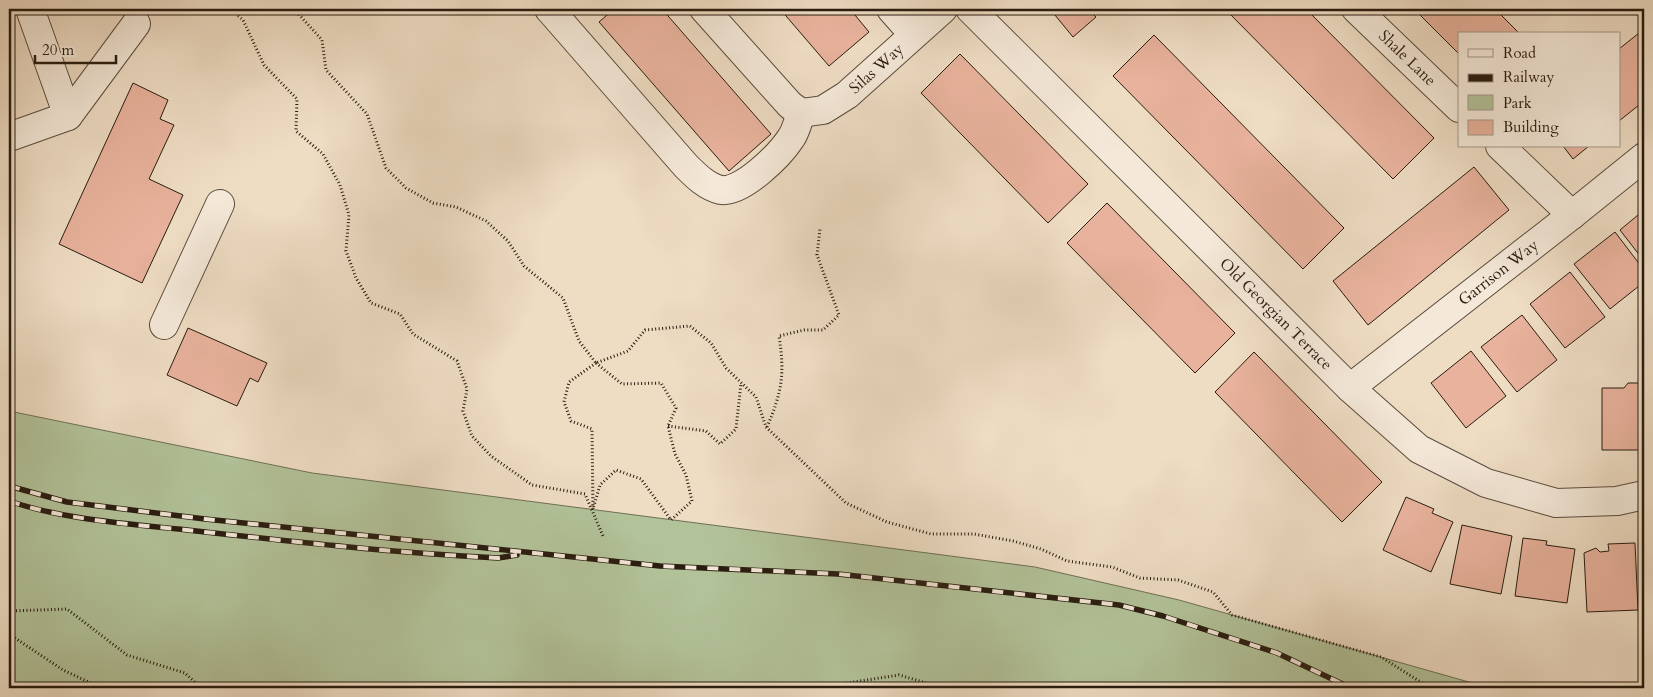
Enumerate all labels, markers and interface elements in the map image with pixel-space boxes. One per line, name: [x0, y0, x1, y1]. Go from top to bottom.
street label: Shale Lane: [1373, 25, 1441, 91]
scale bar: [35, 32, 116, 64]
legend: [1458, 32, 1620, 148]
street label: Silas Way: [844, 38, 909, 99]
text: 20 m: [42, 40, 74, 60]
text: Road: [1503, 43, 1536, 63]
text: Railway: [1503, 67, 1554, 87]
text: Park: [1503, 93, 1532, 113]
text: Building: [1503, 117, 1559, 137]
street label: Garrison Way: [1454, 234, 1543, 311]
street label: Old Georgian Terrace: [1215, 253, 1337, 375]

